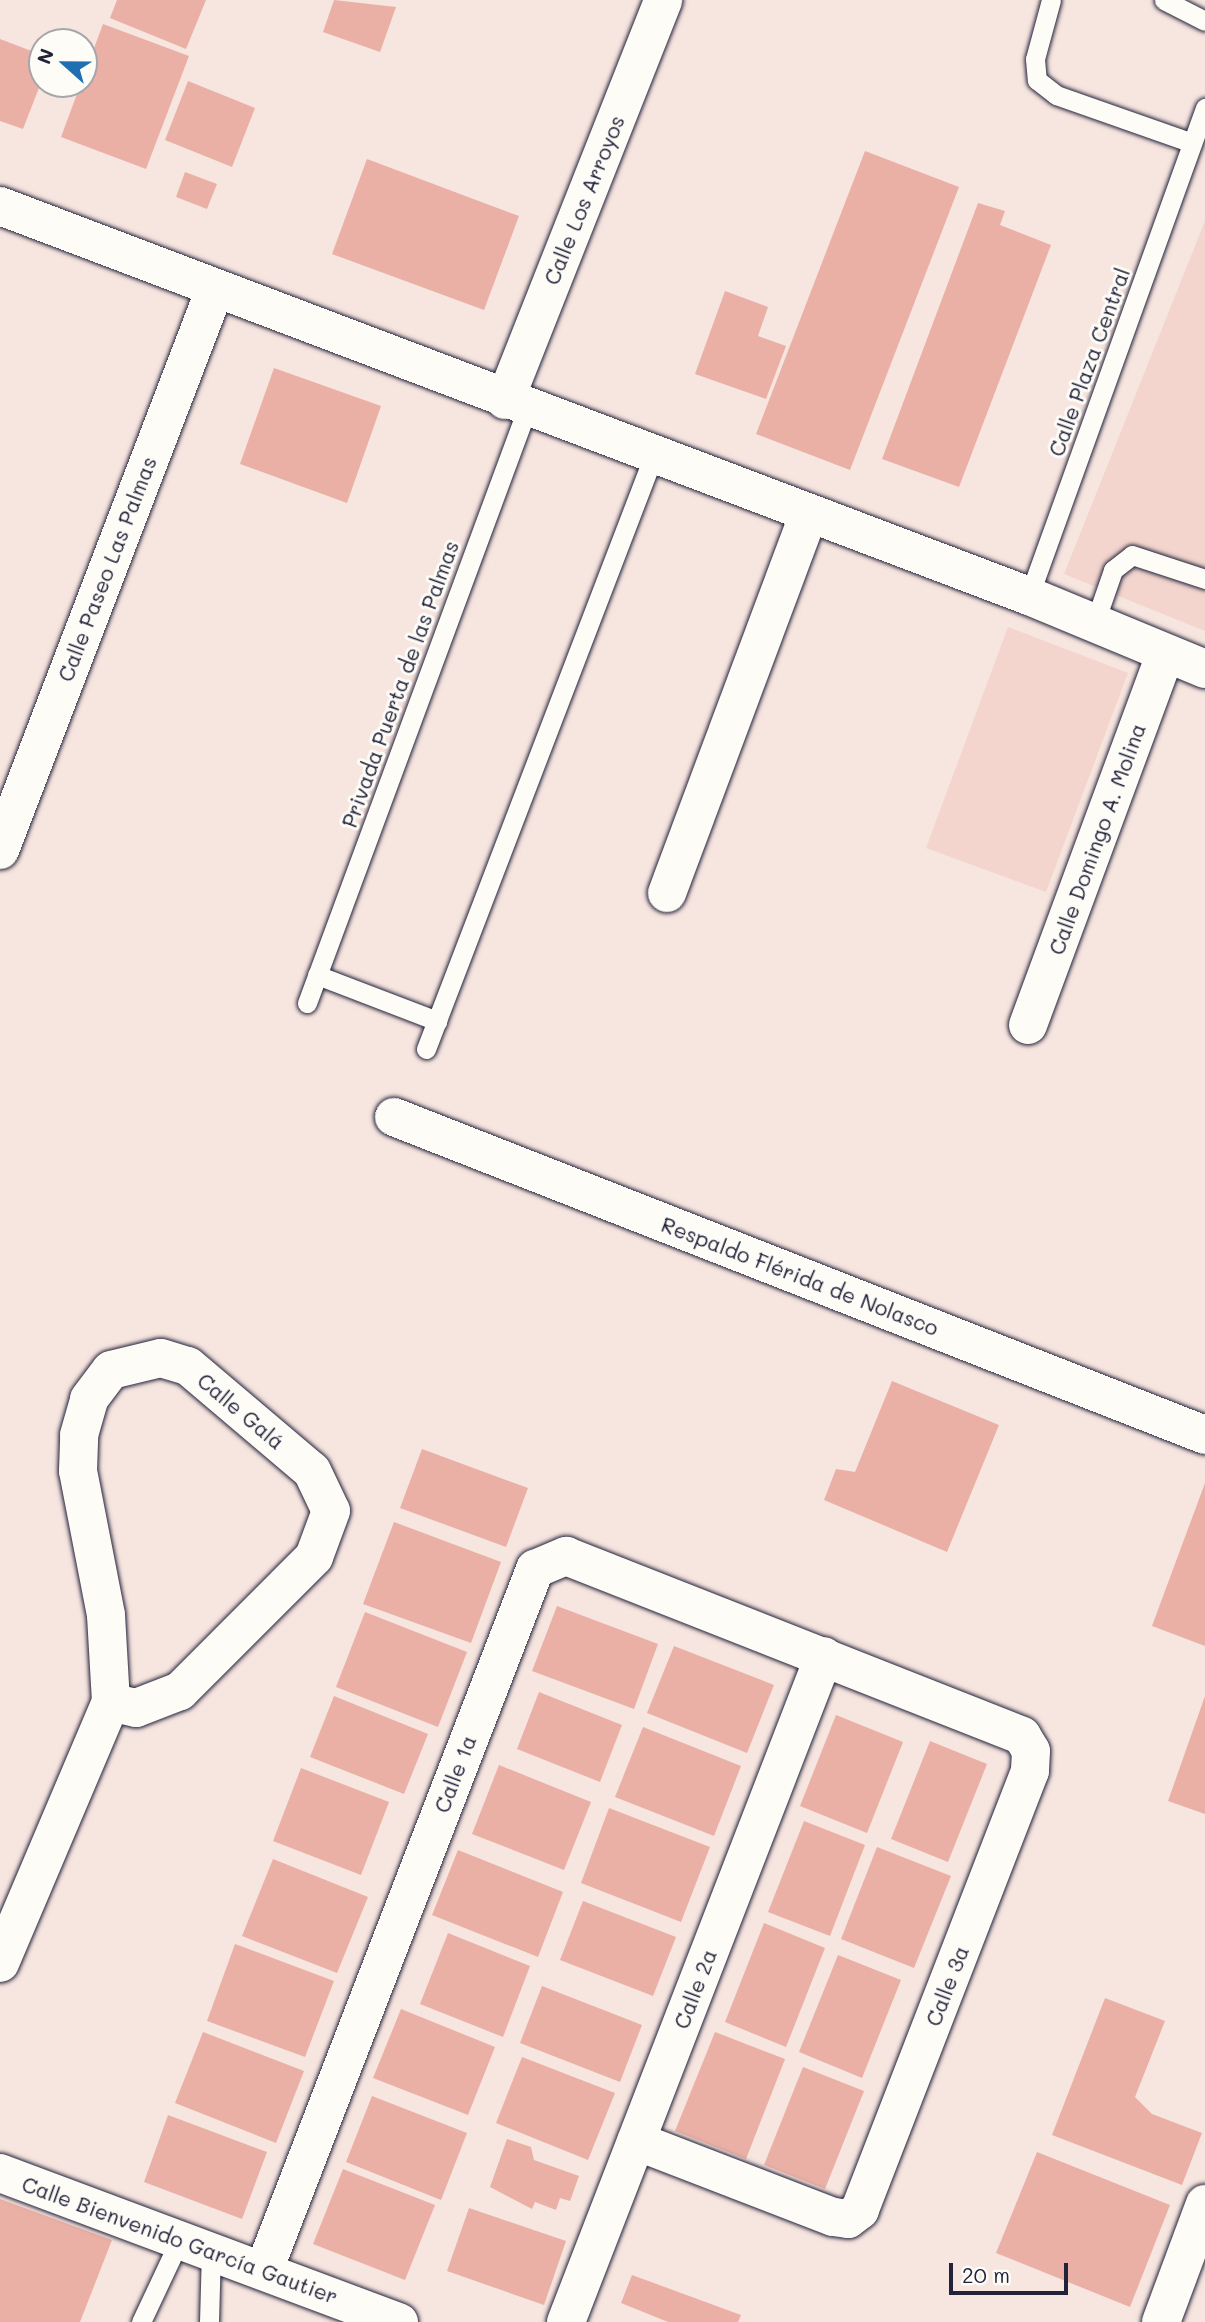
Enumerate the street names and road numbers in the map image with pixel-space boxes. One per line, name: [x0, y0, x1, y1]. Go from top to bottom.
street label: Calle Los Arroyos: [539, 112, 629, 288]
street label: Calle Plaza Central: [1043, 264, 1135, 460]
street label: Calle Paseo Las Palmas: [52, 453, 162, 685]
street label: Privada Puerta de las Palmas: [336, 537, 464, 831]
street label: Calle Domingo A. Molina: [1043, 720, 1151, 958]
street label: Respaldo Flérida de Nolasco: [658, 1211, 942, 1341]
street label: Calle Galá: [193, 1367, 289, 1455]
street label: Calle 1a: [429, 1732, 481, 1816]
street label: Calle 3a: [920, 1942, 974, 2030]
street label: Calle 2a: [668, 1946, 722, 2032]
street label: Calle Bienvenido García Gautier: [19, 2171, 341, 2309]

